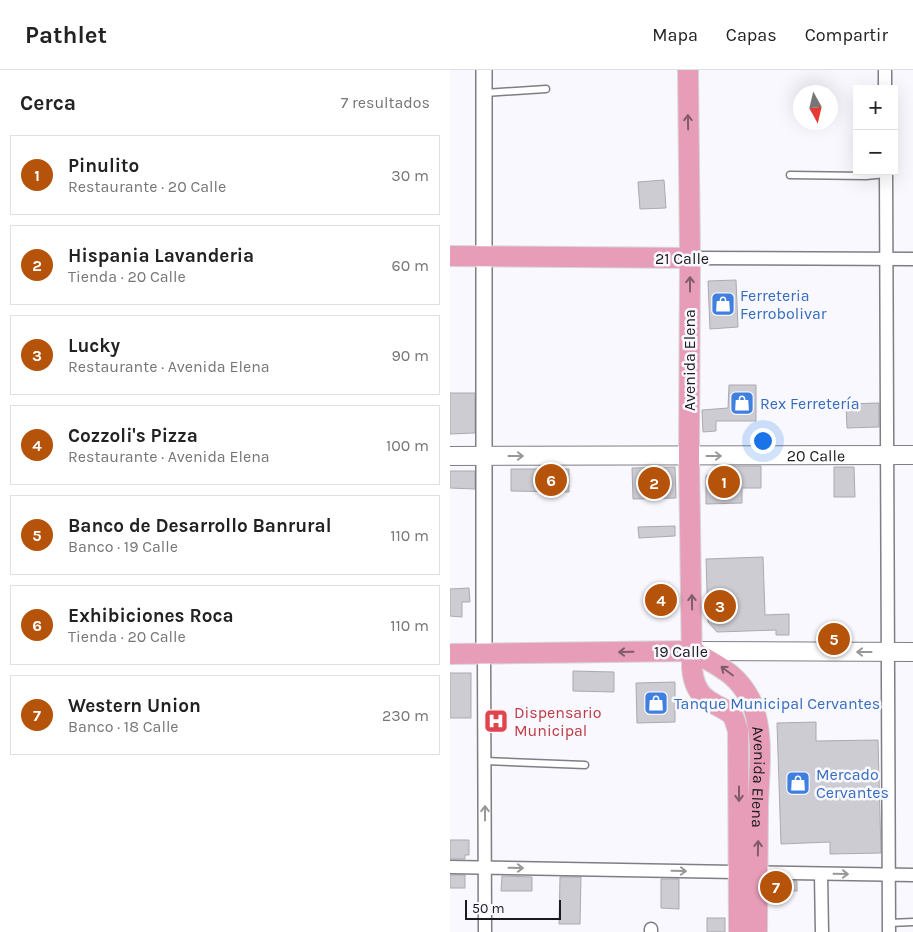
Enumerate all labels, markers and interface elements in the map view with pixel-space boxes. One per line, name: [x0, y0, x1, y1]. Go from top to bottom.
text: Pathlet: [25, 21, 107, 49]
text: Mapa: [652, 24, 698, 46]
text: Capas: [726, 24, 777, 46]
text: Compartir: [805, 24, 888, 46]
north arrow: [793, 85, 838, 130]
map controls: [853, 85, 898, 175]
button: +: [853, 85, 898, 130]
text: Cerca: [20, 91, 76, 115]
text: 7 resultados: [341, 93, 430, 112]
one-way arrow: [684, 114, 693, 130]
button: −: [853, 130, 898, 175]
text: Pinulito: [68, 155, 139, 177]
text: 1: [34, 166, 40, 185]
text: 30 m: [391, 166, 429, 185]
text: Restaurante · 20 Calle: [68, 177, 226, 196]
text: Hispania Lavanderia: [68, 245, 254, 267]
street label: 21 Calle: [655, 249, 709, 268]
text: 2: [32, 256, 42, 275]
text: 60 m: [392, 256, 429, 275]
text: Tienda · 20 Calle: [68, 267, 186, 286]
one-way arrow: [685, 277, 695, 293]
place label: Ferreteria Ferrobolivar: [740, 286, 827, 323]
shop icon: Ferreteria Ferrobolivar: [710, 291, 736, 317]
street label: Avenida Elena: [680, 309, 699, 411]
text: Lucky: [68, 335, 120, 357]
text: 3: [32, 346, 42, 365]
text: 90 m: [391, 346, 429, 365]
text: Restaurante · Avenida Elena: [68, 357, 270, 376]
shop icon: Rex Ferretería: [729, 390, 755, 416]
place label: Rex Ferretería: [760, 394, 860, 413]
text: Cozzoli's Pizza: [68, 425, 198, 447]
your location: [750, 428, 776, 454]
text: 4: [32, 436, 42, 455]
text: 100 m: [386, 436, 429, 455]
street label: 20 Calle: [787, 446, 845, 465]
text: Restaurante · Avenida Elena: [68, 447, 270, 466]
one-way arrow: [508, 451, 524, 461]
one-way arrow: [705, 451, 721, 460]
pin: 6: [535, 461, 567, 499]
pin: 1: [708, 463, 740, 501]
pin: 2: [638, 464, 670, 502]
text: Banco de Desarrollo Banrural: [68, 515, 331, 537]
text: 5: [32, 526, 42, 545]
text: 110 m: [390, 526, 429, 545]
text: Banco · 19 Calle: [68, 537, 178, 556]
pin: 4: [645, 581, 677, 619]
pin: 3: [704, 587, 736, 625]
one-way arrow: [687, 594, 697, 610]
text: Exhibiciones Roca: [68, 605, 234, 627]
text: 6: [32, 616, 42, 635]
text: 110 m: [390, 616, 429, 635]
pin: 5: [818, 620, 850, 658]
text: Tienda · 20 Calle: [68, 627, 186, 646]
street label: 19 Calle: [654, 642, 708, 661]
one-way arrow: [619, 647, 635, 656]
one-way arrow: [857, 647, 873, 657]
one-way arrow: [720, 666, 734, 676]
shop icon: Tanque Municipal Cervantes: [643, 690, 669, 716]
place label: Tanque Municipal Cervantes: [674, 694, 880, 713]
text: Western Union: [68, 695, 201, 717]
place label: Dispensario Municipal: [514, 703, 601, 740]
text: 7: [33, 706, 41, 725]
text: 230 m: [382, 706, 429, 725]
hospital icon: Dispensario Municipal: [483, 708, 509, 734]
text: Banco · 18 Calle: [68, 717, 179, 736]
street label: Avenida Elena: [748, 725, 770, 828]
place label: Mercado Cervantes: [816, 765, 889, 802]
shop icon: Mercado Cervantes: [785, 770, 811, 796]
one-way arrow: [734, 786, 744, 802]
one-way arrow: [480, 806, 490, 822]
one-way arrow: [753, 841, 763, 857]
one-way arrow: [508, 863, 524, 873]
one-way arrow: [670, 866, 686, 876]
pin: 7: [760, 868, 792, 906]
one-way arrow: [832, 869, 849, 879]
scale bar: [465, 897, 561, 920]
text: 50 m: [472, 900, 505, 917]

